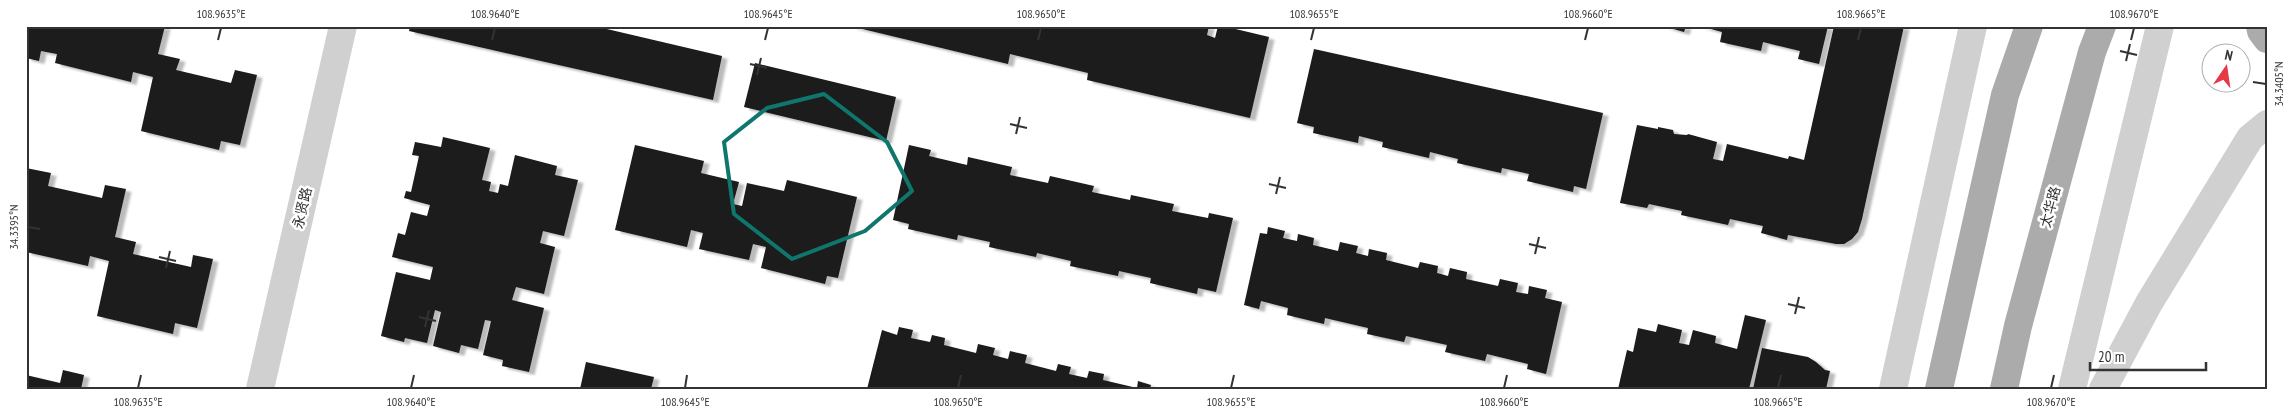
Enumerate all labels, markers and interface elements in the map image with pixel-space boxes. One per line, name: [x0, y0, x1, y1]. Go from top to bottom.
text: 108.9635°E: [196, 6, 246, 21]
text: 108.9640°E: [470, 6, 520, 21]
text: 108.9645°E: [743, 6, 793, 21]
text: 108.9650°E: [1016, 6, 1066, 21]
text: 108.9655°E: [1289, 6, 1339, 21]
text: 108.9660°E: [1563, 6, 1613, 21]
text: 108.9665°E: [1836, 6, 1886, 21]
text: 108.9670°E: [2109, 6, 2159, 21]
north arrow: [2200, 42, 2250, 92]
text: N: [2223, 46, 2235, 65]
text: 34.3405°N: [2271, 61, 2286, 107]
street label: 太华路: [2036, 184, 2064, 230]
street label: 永贤路: [289, 186, 315, 230]
text: 34.3395°N: [6, 204, 21, 250]
scale bar: [2090, 340, 2207, 372]
text: 20 m: [2098, 347, 2124, 366]
text: 108.9635°E: [113, 394, 163, 409]
text: 108.9640°E: [386, 394, 436, 409]
text: 108.9645°E: [660, 394, 710, 409]
text: 108.9650°E: [933, 394, 983, 409]
text: 108.9655°E: [1206, 394, 1256, 409]
text: 108.9660°E: [1479, 394, 1529, 409]
text: 108.9665°E: [1753, 394, 1803, 409]
text: 108.9670°E: [2026, 394, 2076, 409]

